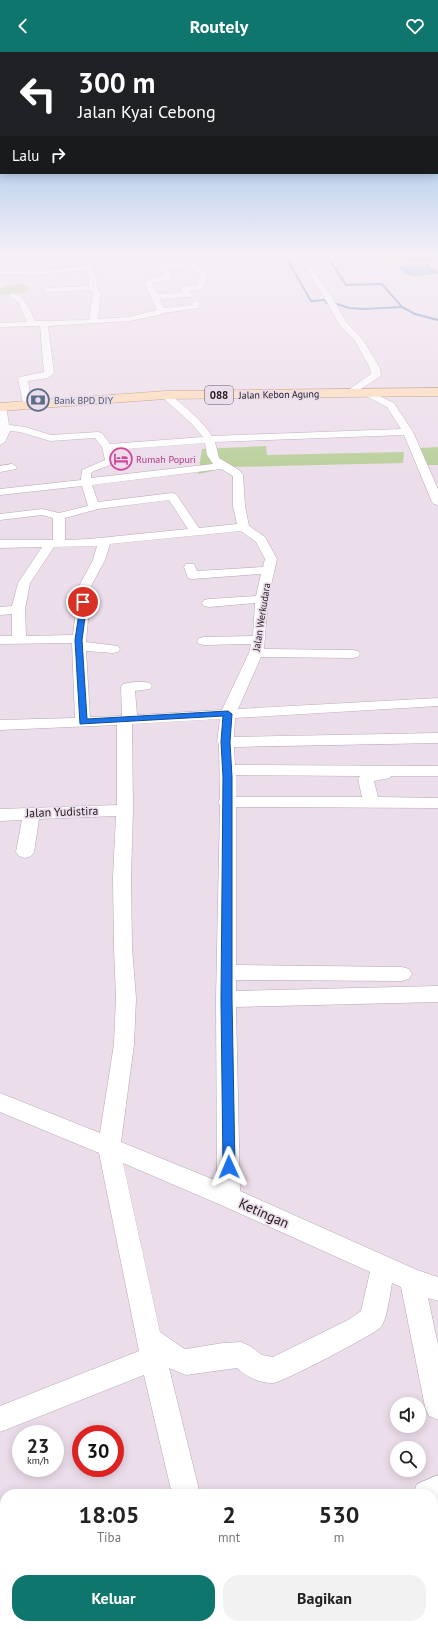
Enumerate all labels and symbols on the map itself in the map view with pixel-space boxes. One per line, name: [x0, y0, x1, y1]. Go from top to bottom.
road number: 088: [205, 386, 233, 404]
bank icon: Bank BPD DIY: [25, 387, 51, 413]
street label: Jalan Kebon Agung: [238, 387, 319, 402]
place label: Bank BPD DIY: [54, 394, 114, 407]
hotel icon: Rumah Popuri: [108, 446, 134, 472]
place label: Rumah Popuri: [136, 453, 196, 466]
street label: Jalan Werkudara: [250, 582, 273, 653]
pin: [66, 585, 100, 619]
street label: Jalan Yudistira: [24, 803, 99, 820]
position arrow: [208, 1146, 250, 1188]
street label: Ketingan: [236, 1194, 292, 1232]
speed limit sign: 30: [72, 1425, 124, 1477]

